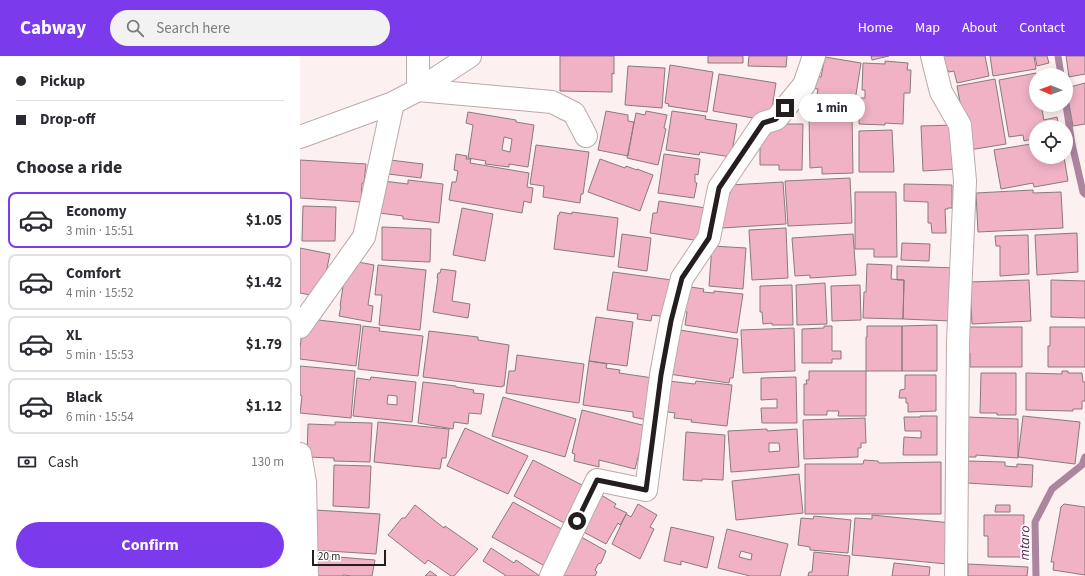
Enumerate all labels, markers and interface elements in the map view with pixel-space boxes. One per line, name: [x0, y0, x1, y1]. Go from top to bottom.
search box: [110, 10, 390, 46]
text: Cabway: [20, 15, 86, 42]
icon: search: [124, 17, 146, 39]
text: Search here: [156, 18, 230, 39]
text: Home: [858, 18, 893, 38]
text: Map: [915, 18, 940, 38]
text: About: [962, 18, 997, 38]
text: Contact: [1019, 18, 1065, 38]
north arrow: [1029, 68, 1073, 112]
map controls: [1029, 68, 1073, 164]
text: Pickup: [40, 71, 85, 92]
callout: 1 min: [799, 94, 865, 122]
route end: [776, 99, 794, 117]
text: 1 min: [816, 99, 848, 117]
text: Drop-off: [40, 109, 95, 130]
button: locate: [1029, 120, 1073, 164]
text: Choose a ride: [16, 155, 122, 180]
text: Economy: [66, 201, 127, 222]
icon: car: [18, 202, 54, 238]
text: $1.05: [246, 210, 282, 231]
text: 3 min · 15:51: [66, 222, 134, 240]
text: Comfort: [66, 263, 121, 284]
icon: car: [18, 264, 54, 300]
text: $1.42: [246, 272, 282, 293]
text: 4 min · 15:52: [66, 284, 134, 302]
text: XL: [66, 325, 82, 346]
icon: car: [18, 326, 54, 362]
text: $1.79: [246, 334, 282, 355]
text: 5 min · 15:53: [66, 346, 134, 364]
text: Black: [66, 387, 103, 408]
icon: car: [18, 388, 54, 424]
text: $1.12: [246, 396, 282, 417]
text: 6 min · 15:54: [66, 408, 134, 426]
icon: cash: [16, 451, 38, 473]
text: Cash: [48, 452, 79, 473]
text: 130 m: [251, 453, 284, 471]
route start: [568, 512, 586, 530]
button: Confirm: [16, 522, 284, 568]
water label: mtaro: [1015, 525, 1035, 561]
scale bar: [312, 548, 386, 567]
text: 20 m: [318, 549, 340, 564]

